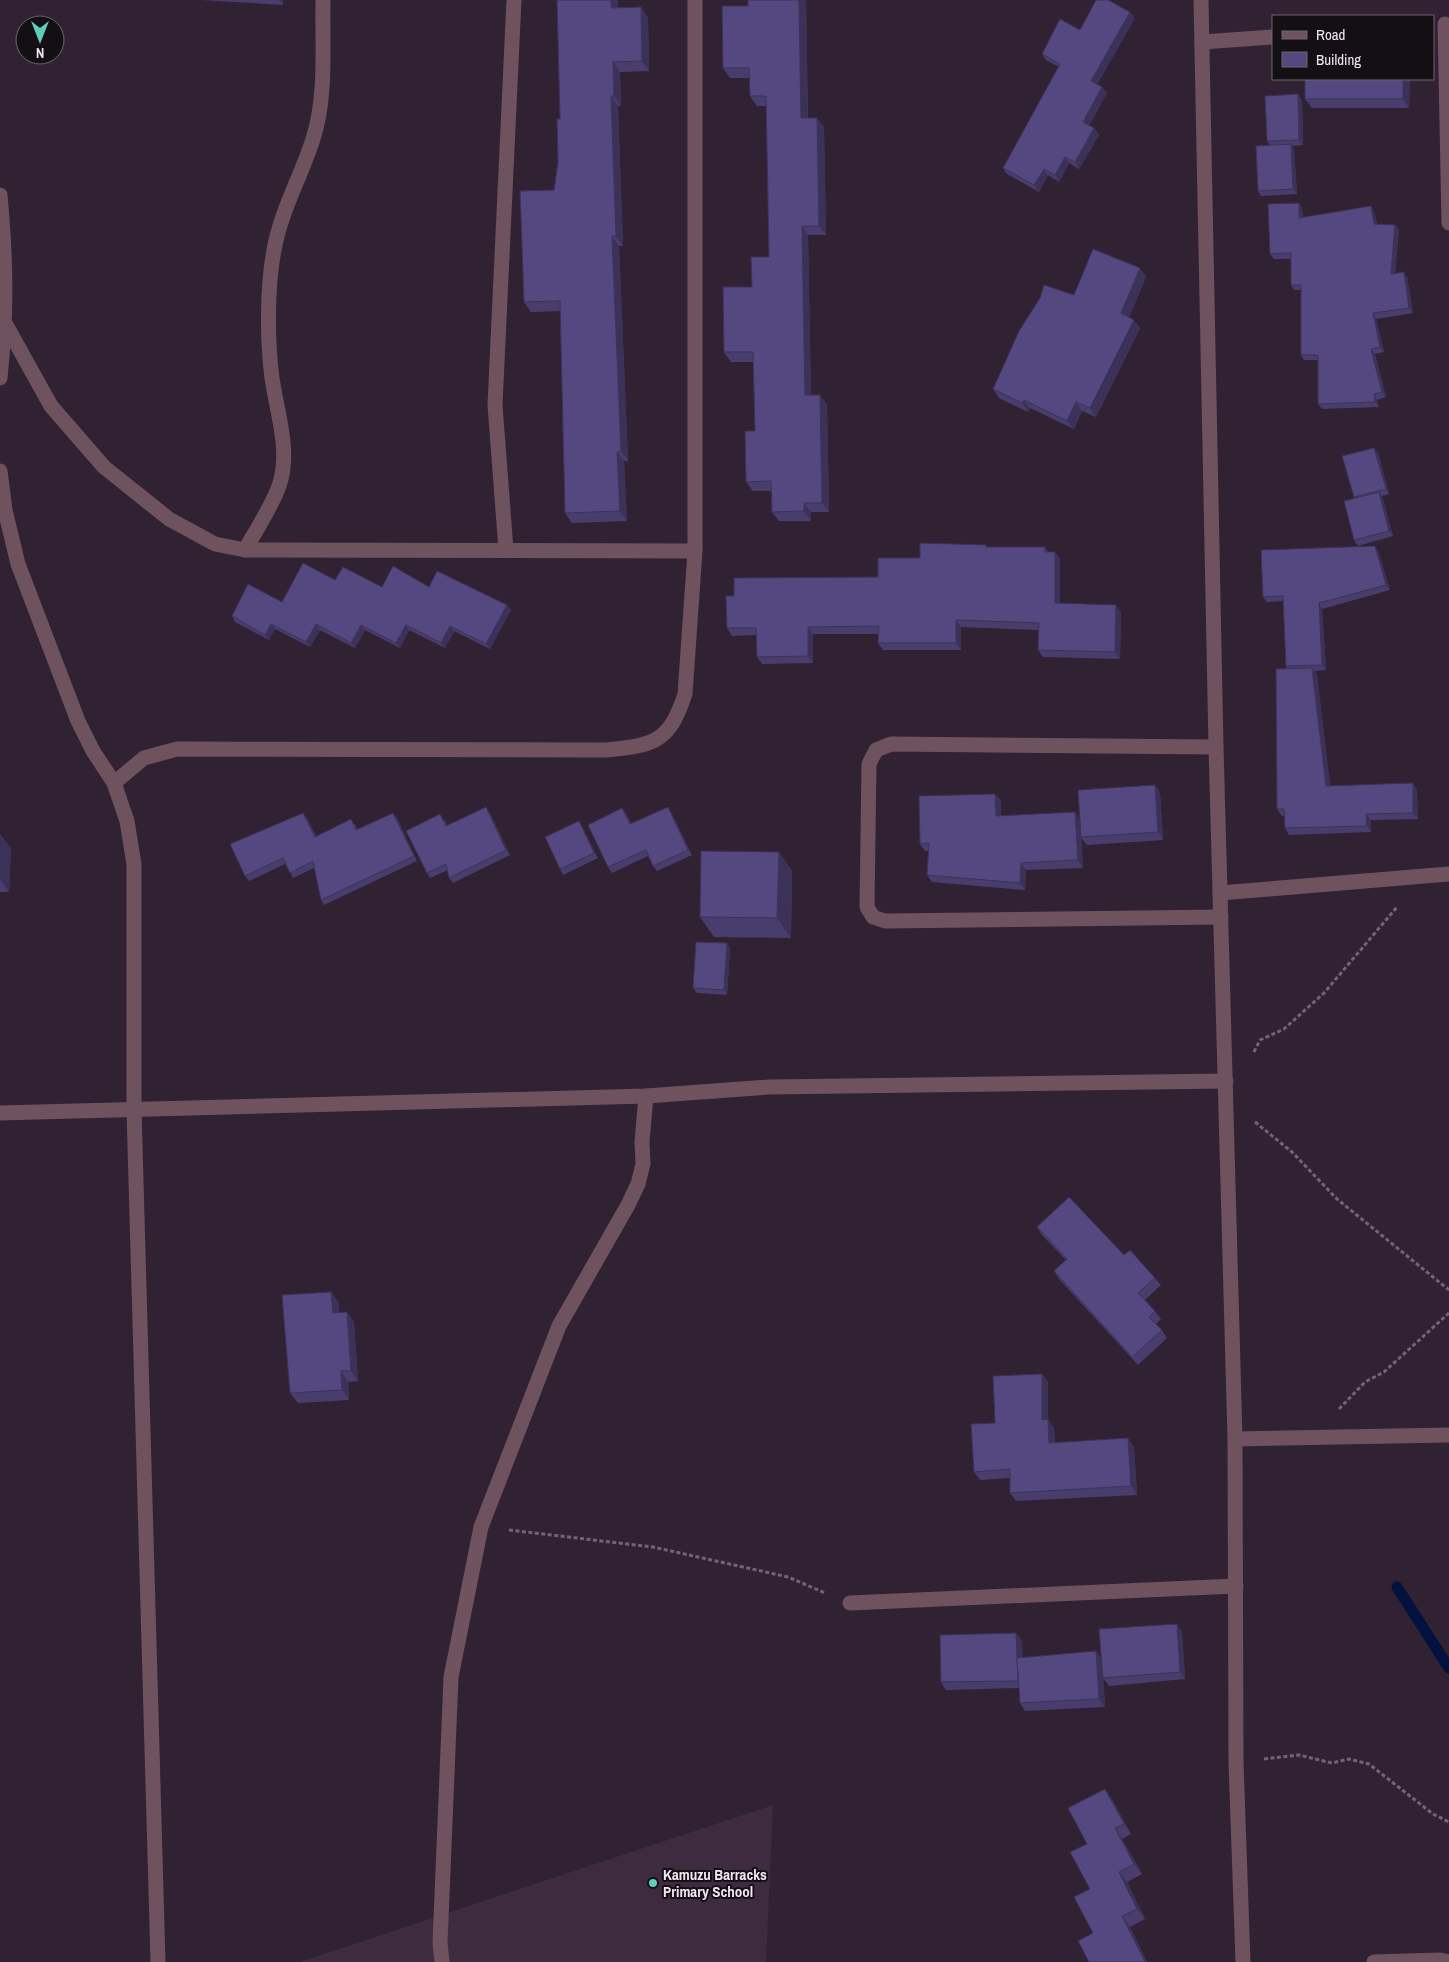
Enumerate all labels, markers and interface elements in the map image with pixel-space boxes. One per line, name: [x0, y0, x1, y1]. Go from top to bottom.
north arrow: [15, 15, 65, 65]
legend: [1272, 15, 1434, 80]
text: Road: [1316, 24, 1345, 45]
text: N: [36, 44, 44, 62]
text: Building: [1316, 49, 1361, 70]
place label: Kamuzu Barracks Primary School: [663, 1864, 767, 1902]
marker: Kamuzu Barracks Primary School: [647, 1877, 659, 1889]

